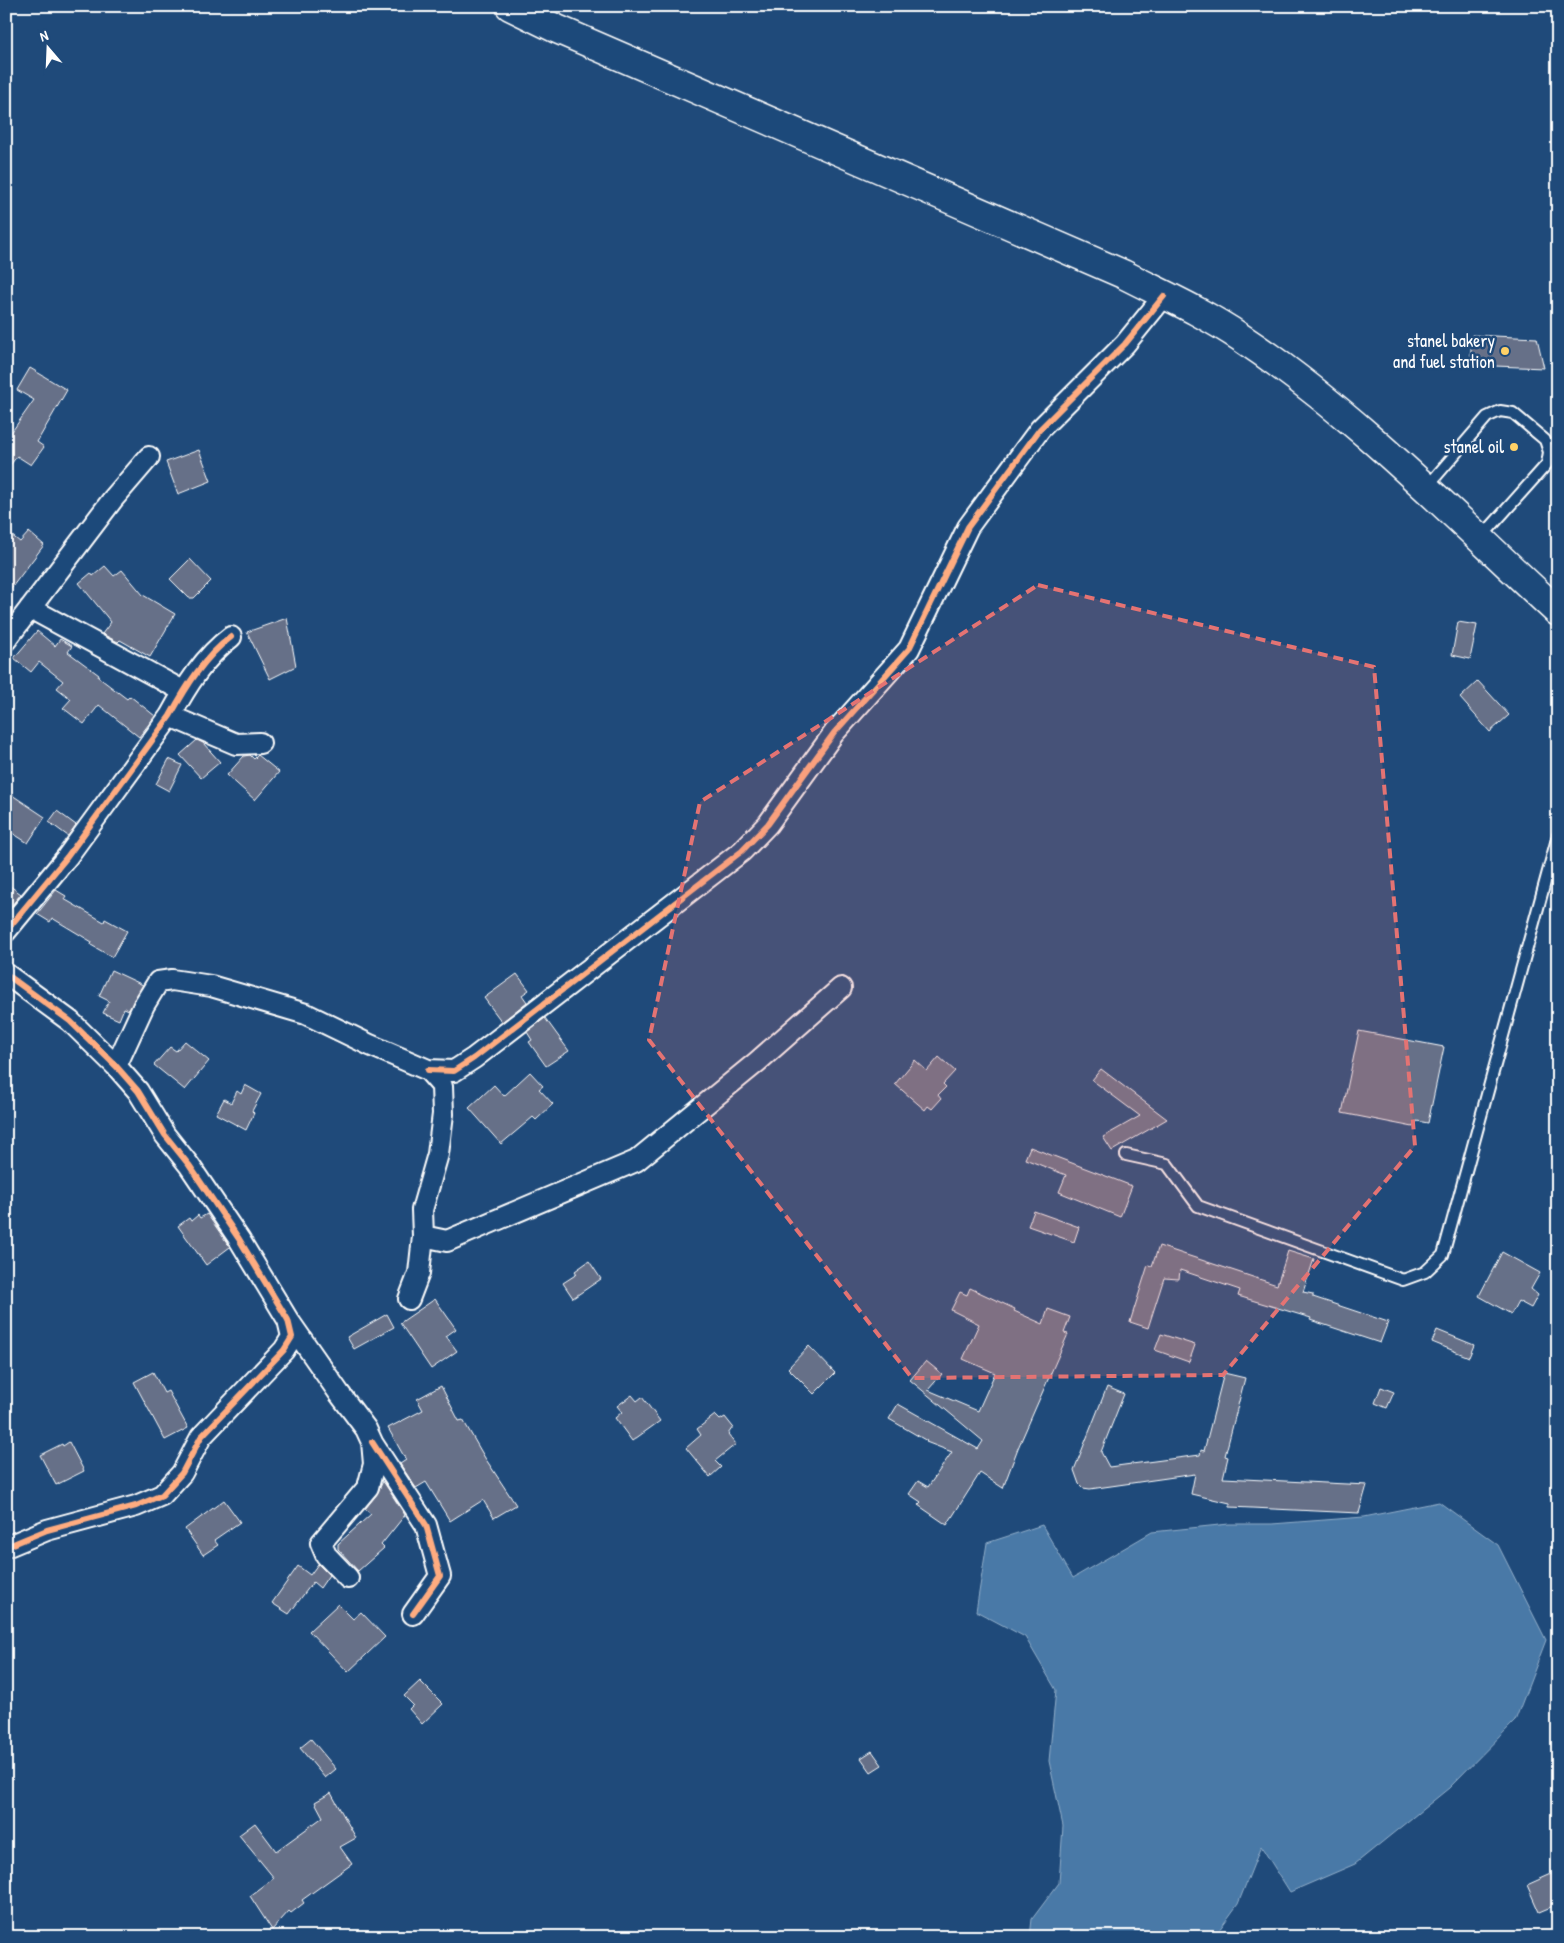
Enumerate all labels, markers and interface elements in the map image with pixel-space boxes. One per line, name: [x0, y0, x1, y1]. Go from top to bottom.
north arrow: [22, 22, 72, 72]
text: N: [37, 25, 51, 45]
place label: stanel bakery and fuel station: [1393, 328, 1495, 374]
marker: stanel bakery and fuel station: [1499, 345, 1511, 357]
place label: stanel oil: [1444, 434, 1504, 459]
marker: stanel oil: [1508, 441, 1520, 453]

